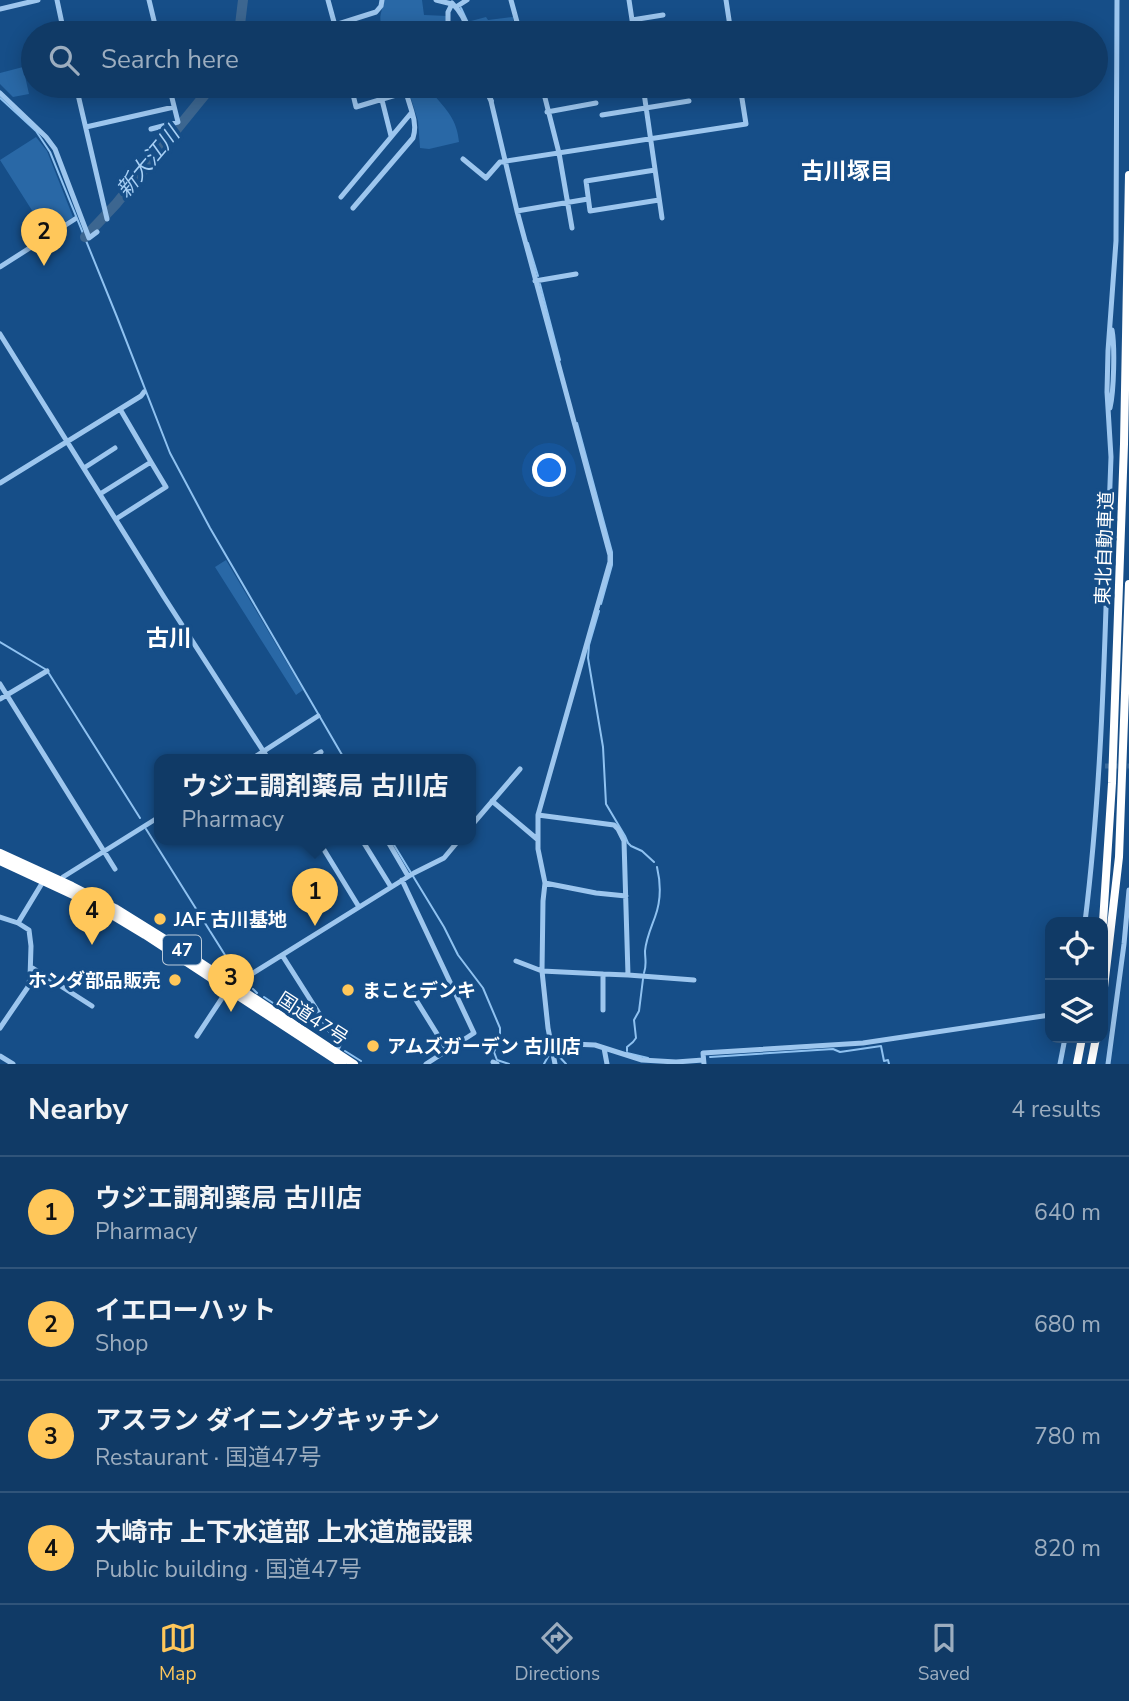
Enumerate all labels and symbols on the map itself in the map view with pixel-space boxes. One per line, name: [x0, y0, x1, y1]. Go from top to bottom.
water label: 新大江川: [110, 119, 187, 203]
district label: 古川塚目: [801, 156, 893, 187]
pin: 2: [21, 208, 67, 266]
your location: [532, 453, 566, 487]
street label: 東北自動車道: [1090, 491, 1120, 605]
district label: 古川: [146, 623, 192, 654]
pin: 1: [292, 868, 338, 926]
pin: 4: [69, 887, 115, 945]
place label: JAF 古川基地: [173, 907, 287, 933]
marker: JAF 古川基地: [152, 911, 168, 927]
road number: 47: [163, 936, 201, 965]
pin: 3: [208, 954, 254, 1012]
place label: ホンダ部品販売: [28, 968, 161, 994]
marker: ホンダ部品販売: [167, 972, 183, 988]
place label: まことデンキ: [362, 978, 476, 1004]
marker: まことデンキ: [340, 982, 356, 998]
street label: 国道47号: [272, 986, 353, 1051]
place label: アムズガーデン 古川店: [387, 1034, 581, 1060]
marker: アムズガーデン 古川店: [365, 1038, 381, 1054]

